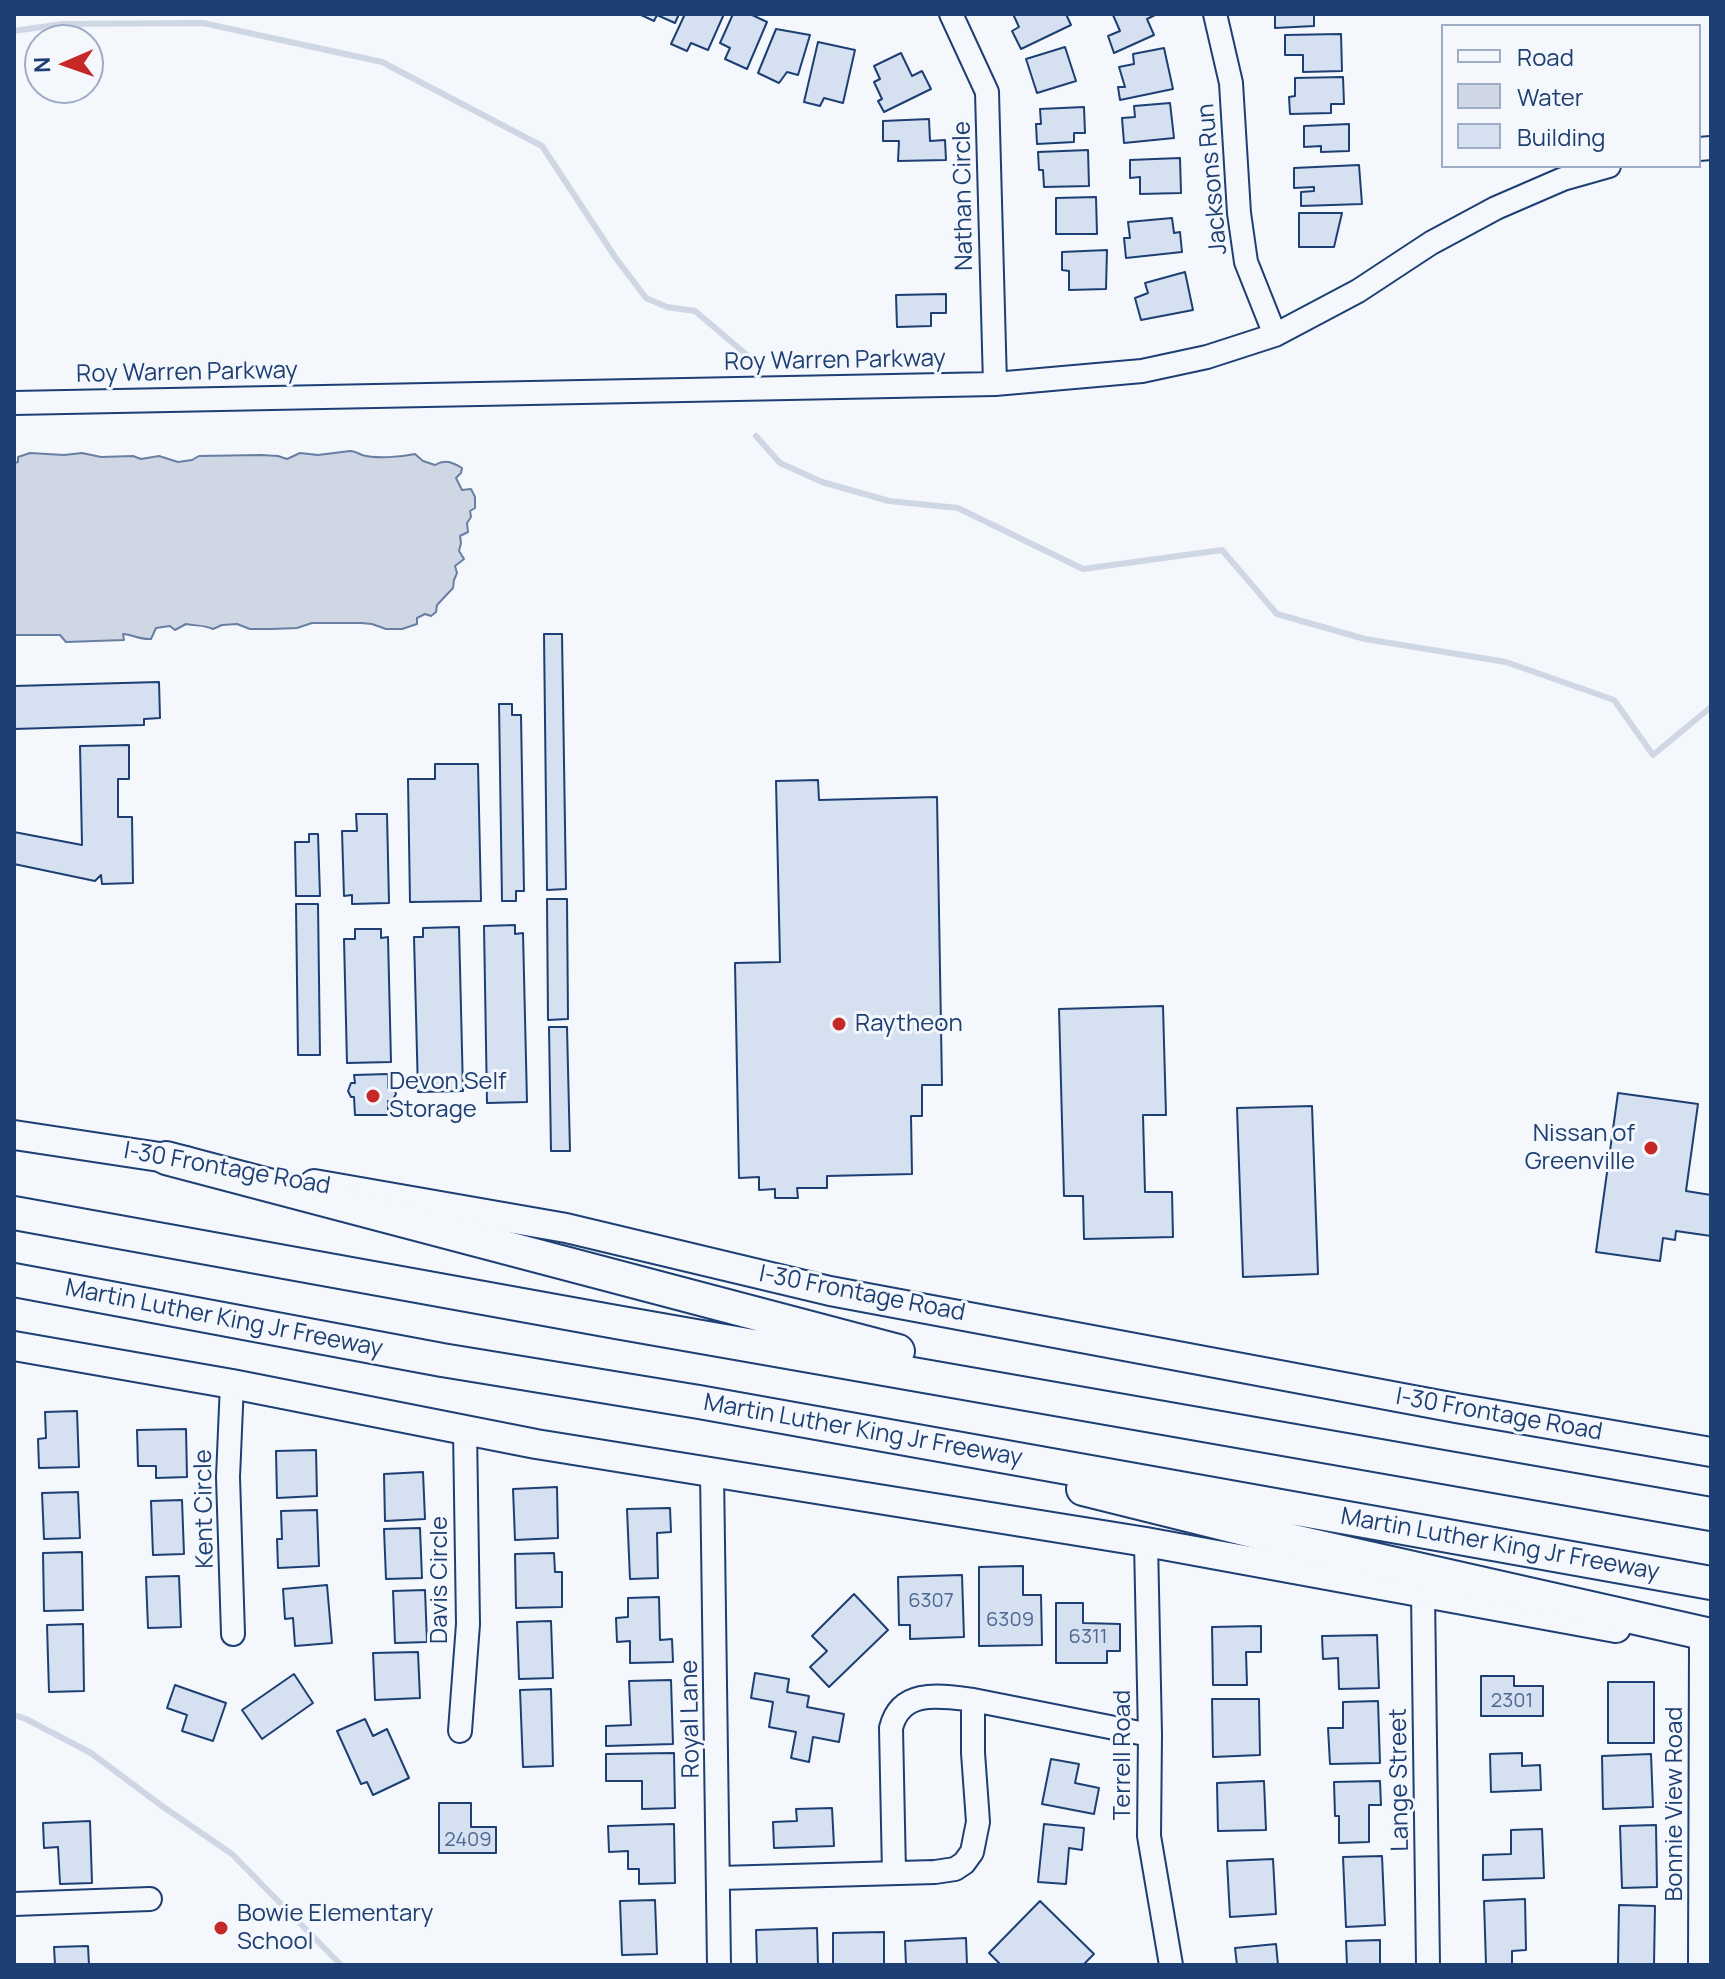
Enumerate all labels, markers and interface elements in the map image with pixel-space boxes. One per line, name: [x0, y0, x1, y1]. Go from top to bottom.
north arrow: [24, 24, 104, 104]
legend: [1441, 24, 1701, 168]
text: Road: [1517, 40, 1574, 73]
text: N: [27, 56, 57, 73]
text: Water: [1517, 80, 1584, 113]
street label: Jacksons Run: [1192, 102, 1234, 256]
text: Building: [1517, 120, 1605, 153]
street label: Nathan Circle: [948, 121, 980, 271]
street label: Roy Warren Parkway: [724, 345, 946, 377]
street label: Roy Warren Parkway: [76, 357, 298, 389]
place label: Raytheon: [855, 1010, 963, 1038]
marker: Raytheon: [830, 1015, 848, 1033]
place label: Devon Self Storage: [389, 1068, 507, 1124]
marker: Devon Self Storage: [364, 1087, 382, 1105]
place label: Nissan of Greenville: [1525, 1120, 1635, 1176]
street label: I-30 Frontage Road: [121, 1137, 333, 1201]
marker: Nissan of Greenville: [1642, 1139, 1660, 1157]
street label: I-30 Frontage Road: [757, 1260, 967, 1328]
street label: Martin Luther King Jr Freeway: [63, 1274, 385, 1364]
street label: I-30 Frontage Road: [1393, 1383, 1605, 1447]
street label: Martin Luther King Jr Freeway: [701, 1389, 1025, 1473]
street label: Kent Circle: [190, 1449, 220, 1569]
street label: Martin Luther King Jr Freeway: [1338, 1503, 1662, 1587]
street label: Davis Circle: [426, 1516, 454, 1644]
house number: 6307: [908, 1589, 954, 1613]
house number: 6309: [986, 1608, 1034, 1632]
house number: 6311: [1068, 1625, 1108, 1649]
street label: Royal Lane: [676, 1659, 706, 1779]
house number: 2301: [1491, 1689, 1533, 1713]
street label: Terrell Road: [1109, 1690, 1137, 1820]
street label: Bonnie View Road: [1661, 1706, 1689, 1902]
street label: Lange Street: [1384, 1708, 1416, 1852]
house number: 2409: [444, 1828, 492, 1852]
place label: Bowie Elementary School: [237, 1900, 434, 1956]
marker: Bowie Elementary School: [212, 1919, 230, 1937]

